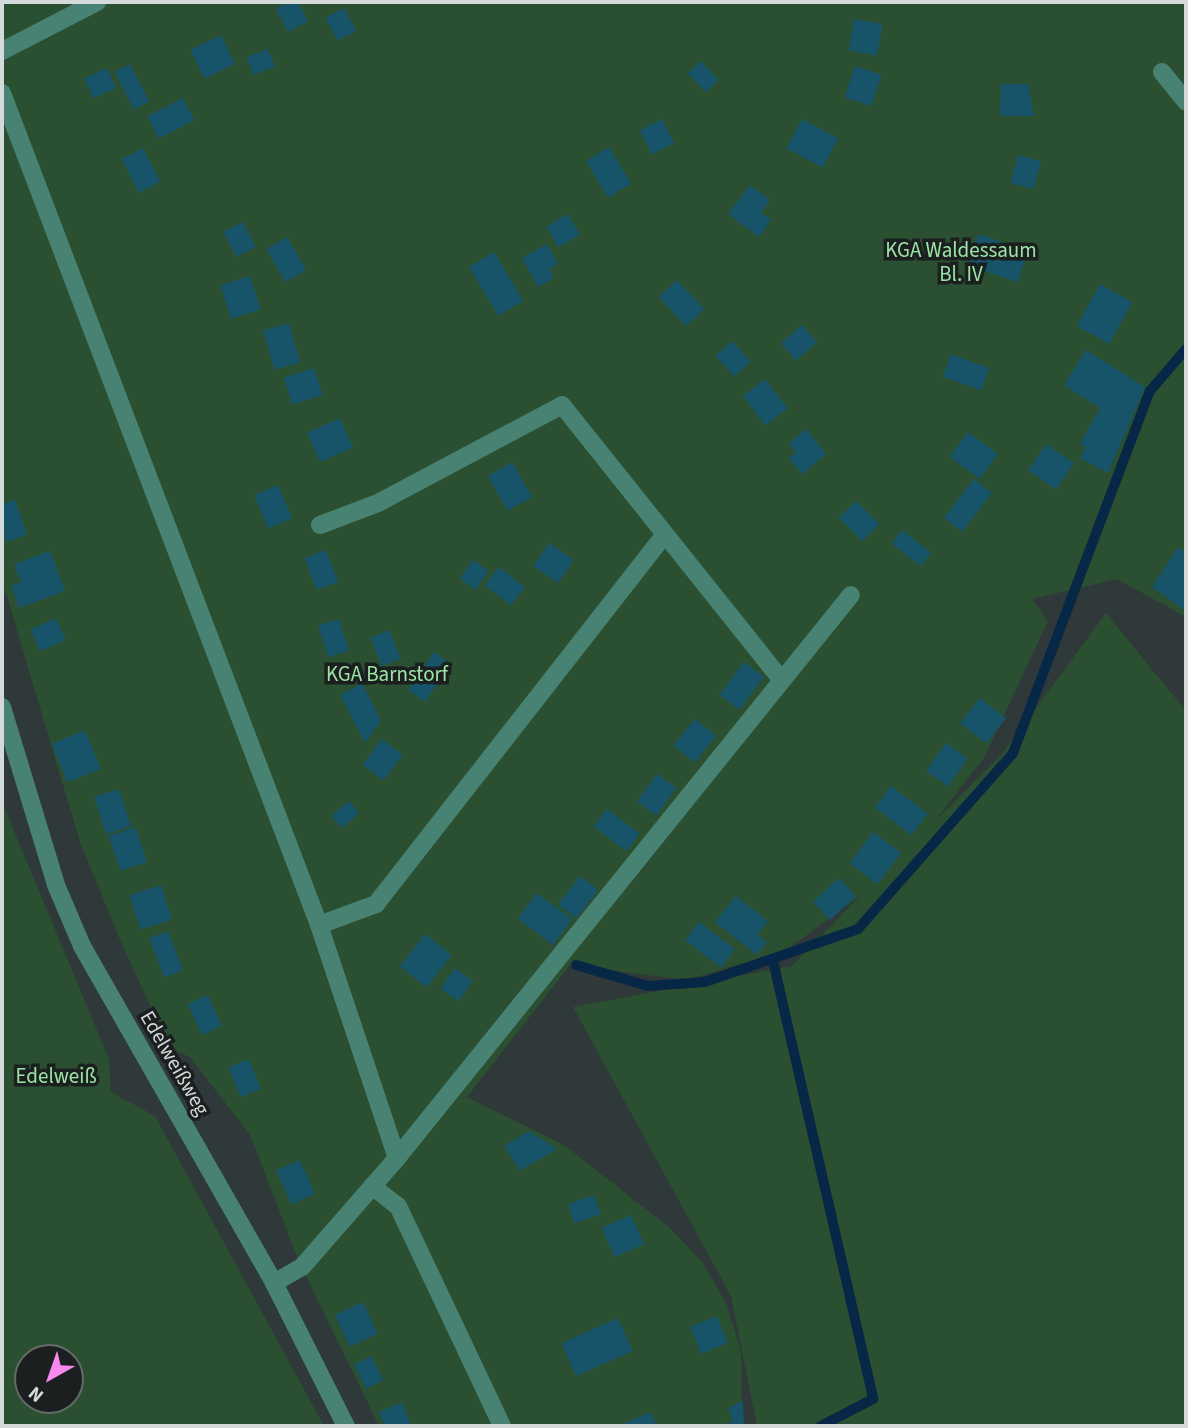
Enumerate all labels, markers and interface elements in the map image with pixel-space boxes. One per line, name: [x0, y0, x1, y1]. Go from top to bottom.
park label: KGA Waldessaum Bl. IV: [885, 237, 1037, 287]
park label: KGA Barnstorf: [326, 661, 448, 687]
street label: Edelweißweg: [135, 1006, 215, 1120]
park label: Edelweiß: [16, 1063, 96, 1089]
north arrow: [14, 1344, 84, 1414]
text: N: [23, 1380, 50, 1408]

